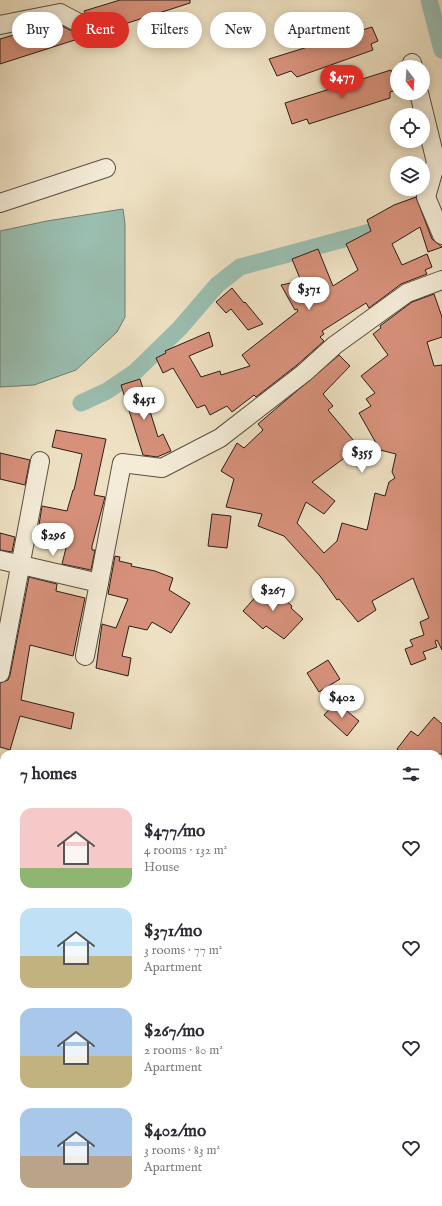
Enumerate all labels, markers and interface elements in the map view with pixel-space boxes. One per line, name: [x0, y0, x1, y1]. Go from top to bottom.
chip: Buy: [12, 12, 63, 48]
chip: Rent: [71, 12, 129, 48]
chip: Filters: [137, 12, 202, 48]
chip: New: [210, 12, 266, 48]
chip: Apartment: [274, 12, 364, 48]
north arrow: [390, 60, 430, 100]
map controls: [390, 60, 430, 196]
pin: $477: [318, 65, 366, 99]
text: $477: [329, 69, 355, 86]
button: locate: [390, 108, 430, 148]
button: layers: [390, 156, 430, 196]
pin: $371: [285, 277, 333, 311]
text: $371: [298, 281, 320, 298]
pin: $451: [120, 387, 168, 421]
text: $451: [132, 391, 156, 408]
pin: $355: [338, 440, 386, 474]
text: $355: [351, 444, 373, 461]
pin: $296: [29, 523, 77, 557]
text: $296: [41, 527, 65, 544]
pin: $267: [249, 578, 297, 612]
text: $267: [261, 582, 285, 599]
pin: $402: [318, 685, 366, 719]
text: $402: [329, 689, 355, 706]
icon: filters: [400, 763, 422, 785]
text: 7 homes: [20, 764, 77, 785]
text: $477/mo: [144, 821, 205, 842]
icon: home: [52, 824, 100, 872]
icon: heart: [400, 837, 422, 859]
text: 4 rooms · 132 m²: [144, 842, 227, 859]
text: House: [144, 859, 179, 876]
text: $371/mo: [144, 921, 202, 942]
icon: home: [52, 924, 100, 972]
icon: heart: [400, 937, 422, 959]
text: 3 rooms · 77 m²: [144, 942, 222, 959]
text: Apartment: [144, 959, 202, 976]
text: $267/mo: [144, 1021, 205, 1042]
icon: home: [52, 1024, 100, 1072]
icon: heart: [400, 1037, 422, 1059]
text: 2 rooms · 80 m²: [144, 1042, 223, 1059]
text: Apartment: [144, 1059, 202, 1076]
text: $402/mo: [144, 1121, 206, 1142]
icon: home: [52, 1124, 100, 1172]
icon: heart: [400, 1137, 422, 1159]
text: 3 rooms · 83 m²: [144, 1142, 220, 1159]
text: Apartment: [144, 1159, 202, 1176]

